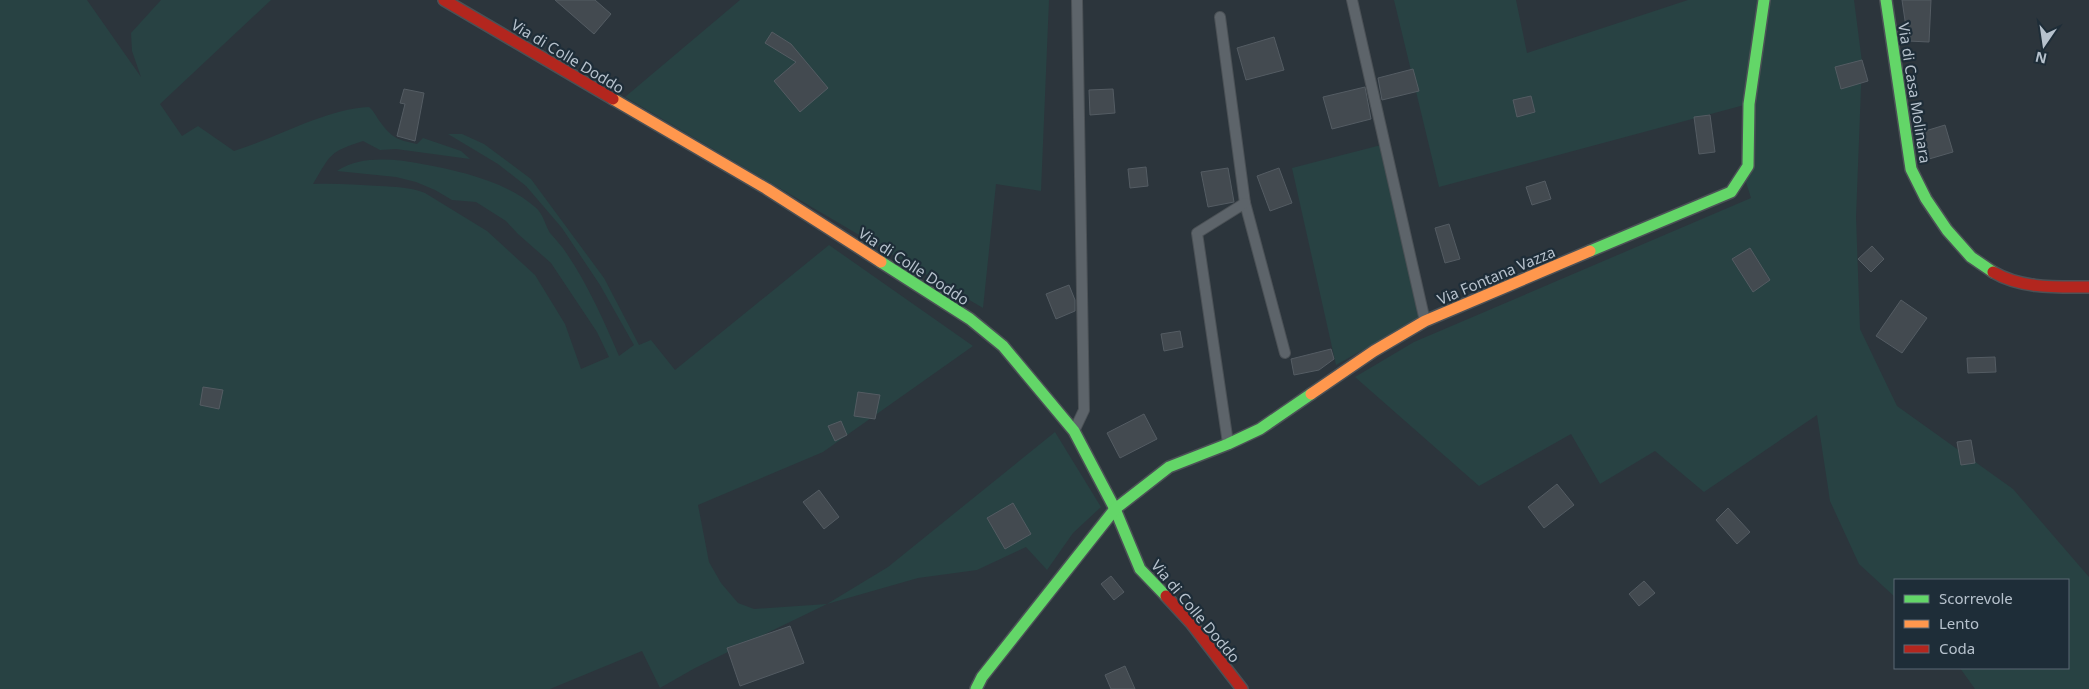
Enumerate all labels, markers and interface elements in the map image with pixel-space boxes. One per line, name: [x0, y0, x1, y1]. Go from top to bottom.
street label: Via di Colle Doddo: [508, 14, 628, 98]
north arrow: [2019, 20, 2069, 70]
street label: Via di Casa Molinara: [1894, 21, 1936, 165]
text: N: [2033, 48, 2049, 69]
street label: Via di Colle Doddo: [855, 223, 973, 309]
street label: Via Fontana Vazza: [1434, 241, 1558, 309]
street label: Via di Colle Doddo: [1147, 555, 1245, 667]
legend: [1894, 579, 2069, 669]
text: Scorrevole: [1939, 588, 2013, 608]
text: Lento: [1939, 613, 1979, 633]
text: Coda: [1939, 638, 1975, 658]

